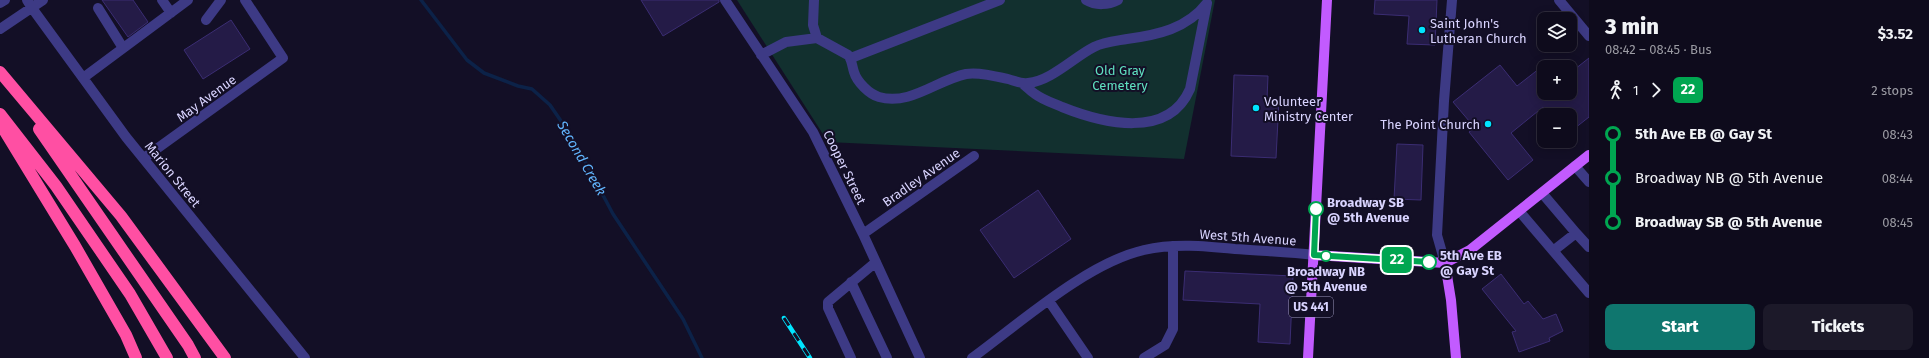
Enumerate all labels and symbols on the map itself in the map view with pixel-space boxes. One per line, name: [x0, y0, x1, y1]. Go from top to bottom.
place label: Saint John's Lutheran Church: [1430, 16, 1527, 46]
marker: Saint John's Lutheran Church: [1417, 25, 1427, 35]
park label: Old Gray Cemetery: [1092, 63, 1148, 93]
street label: May Avenue: [174, 72, 239, 125]
place label: Volunteer Ministry Center: [1264, 94, 1353, 124]
marker: Volunteer Ministry Center: [1251, 103, 1261, 113]
water label: Second Creek: [553, 117, 610, 199]
place label: The Point Church: [1380, 117, 1480, 132]
marker: The Point Church: [1483, 119, 1493, 129]
street label: Cooper Street: [820, 128, 869, 207]
street label: Marion Street: [142, 139, 204, 210]
street label: Bradley Avenue: [880, 145, 963, 210]
place label: Broadway SB @ 5th Avenue: [1327, 195, 1409, 225]
marker: Broadway SB @ 5th Avenue: [1308, 201, 1324, 217]
street label: West 5th Avenue: [1199, 227, 1297, 248]
line badge: 22: [1379, 247, 1415, 273]
place label: 5th Ave EB @ Gay St: [1440, 248, 1502, 278]
marker: Broadway NB @ 5th Avenue: [1320, 250, 1332, 262]
marker: 5th Ave EB @ Gay St: [1421, 254, 1437, 270]
place label: Broadway NB @ 5th Avenue: [1285, 264, 1367, 294]
road number: US 441: [1289, 297, 1333, 317]

